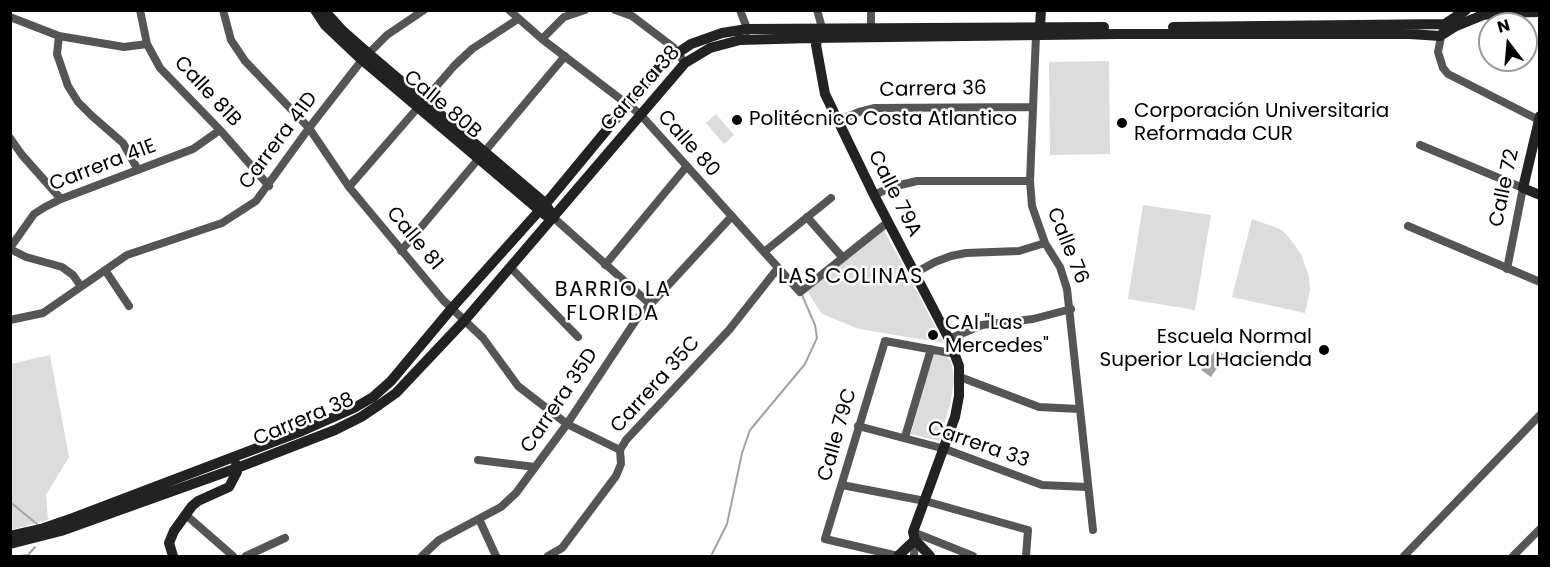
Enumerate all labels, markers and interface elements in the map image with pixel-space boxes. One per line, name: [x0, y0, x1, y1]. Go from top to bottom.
north arrow: [1478, 12, 1538, 72]
text: N: [1494, 13, 1512, 39]
street label: Carrera 38: [596, 41, 686, 137]
street label: Calle 81B: [168, 52, 246, 132]
street label: Calle 80B: [398, 66, 486, 144]
street label: Carrera 36: [879, 77, 987, 103]
street label: Carrera 41D: [235, 88, 323, 194]
place label: Corporación Universitaria Reformada CUR: [1134, 100, 1389, 147]
street label: Calle 80: [652, 106, 724, 182]
place label: Politécnico Costa Atlantico: [749, 108, 1017, 132]
marker: Politécnico Costa Atlantico: [730, 113, 744, 127]
marker: Corporación Universitaria Reformada CUR: [1115, 116, 1129, 130]
street label: Carrera 41E: [46, 135, 160, 197]
street label: Calle 79A: [862, 147, 926, 241]
street label: Calle 72: [1485, 147, 1525, 229]
street label: Calle 81: [381, 202, 447, 276]
street label: Calle 76: [1041, 204, 1093, 288]
district label: LAS COLINAS: [778, 265, 924, 291]
district label: BARRIO LA FLORIDA: [555, 278, 671, 328]
place label: CAI "Las Mercedes": [945, 312, 1049, 359]
place label: Escuela Normal Superior La Hacienda: [1099, 326, 1312, 373]
marker: CAI "Las Mercedes": [926, 328, 940, 342]
street label: Carrera 35C: [606, 331, 706, 439]
marker: Escuela Normal Superior La Hacienda: [1317, 343, 1331, 357]
street label: Carrera 35D: [516, 344, 604, 458]
street label: Calle 79C: [813, 386, 863, 484]
street label: Carrera 38: [250, 388, 358, 452]
street label: Carrera 33: [924, 416, 1032, 474]

